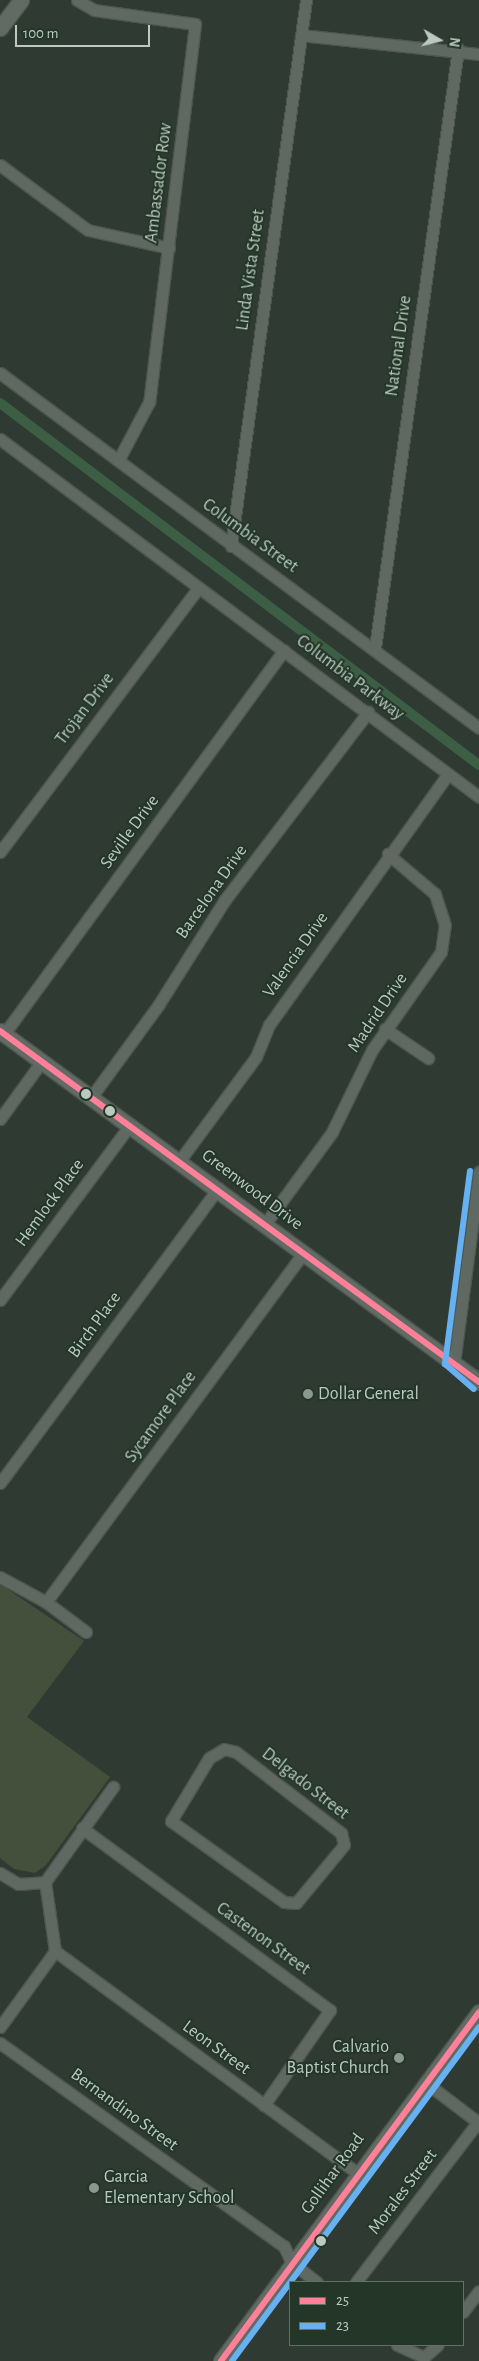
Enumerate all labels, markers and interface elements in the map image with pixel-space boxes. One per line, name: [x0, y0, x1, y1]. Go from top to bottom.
scale bar: [18, 15, 152, 47]
north arrow: [414, 15, 464, 65]
text: 100 m: [23, 26, 58, 41]
text: N: [446, 36, 461, 48]
street label: Ambassador Row: [141, 122, 177, 244]
street label: Linda Vista Street: [232, 208, 270, 332]
street label: National Drive: [381, 294, 417, 398]
street label: Columbia Street: [198, 494, 302, 578]
street label: Columbia Parkway: [292, 630, 408, 726]
street label: Trojan Drive: [51, 669, 119, 749]
street label: Seville Drive: [96, 791, 164, 873]
street label: Barcelona Drive: [172, 841, 252, 943]
street label: Valencia Drive: [259, 908, 333, 1002]
street label: Madrid Drive: [343, 969, 413, 1057]
unlabelled marker: [81, 1089, 91, 1099]
unlabelled marker: [105, 1106, 115, 1116]
street label: Greenwood Drive: [197, 1145, 307, 1235]
street label: Hemlock Place: [11, 1155, 89, 1251]
street label: Birch Place: [64, 1288, 126, 1362]
street label: Sycamore Place: [121, 1367, 201, 1467]
place label: Dollar General: [318, 1383, 419, 1405]
marker: Dollar General: [302, 1388, 314, 1400]
street label: Delgado Street: [257, 1743, 353, 1825]
street label: Castenon Street: [212, 1898, 314, 1980]
street label: Leon Street: [178, 2016, 254, 2080]
place label: Calvario Baptist Church: [287, 2037, 389, 2080]
marker: Calvario Baptist Church: [393, 2052, 405, 2064]
street label: Bernandino Street: [66, 2064, 182, 2156]
street label: Gollihar Road: [296, 2129, 370, 2219]
street label: Morales Street: [364, 2145, 442, 2239]
place label: Garcia Elementary School: [104, 2167, 234, 2210]
marker: Garcia Elementary School: [88, 2182, 100, 2194]
unlabelled marker: [316, 2236, 326, 2246]
legend: [289, 2281, 464, 2346]
text: 25: [336, 2293, 349, 2308]
text: 23: [336, 2318, 349, 2333]

